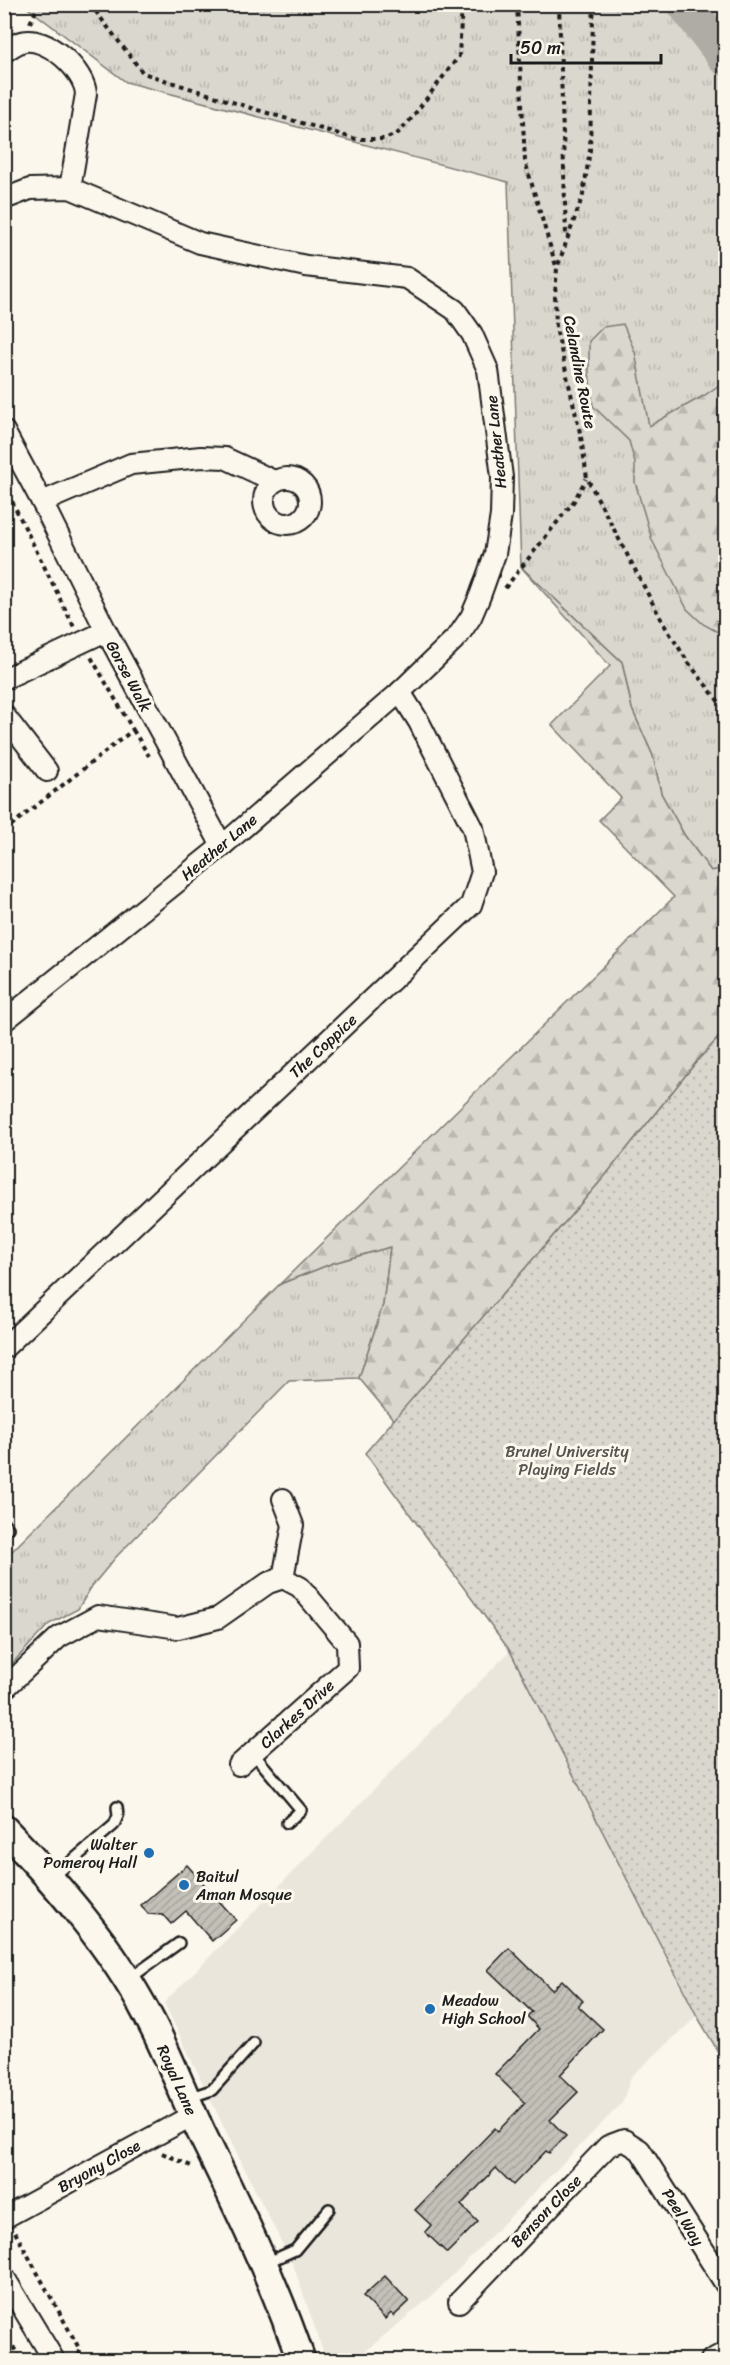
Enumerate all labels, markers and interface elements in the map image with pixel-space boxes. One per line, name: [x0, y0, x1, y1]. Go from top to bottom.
scale bar: [511, 27, 661, 65]
text: 50 m: [520, 32, 561, 64]
street label: Celandine Route: [555, 313, 605, 431]
street label: Heather Lane: [477, 394, 515, 490]
street label: Gorse Walk: [98, 635, 160, 718]
street label: Heather Lane: [174, 806, 264, 888]
street label: The Coppice: [282, 1006, 364, 1086]
park label: Brunel University Playing Fields: [505, 1437, 630, 1484]
street label: Clarkes Drive: [253, 1672, 341, 1756]
place label: Walter Pomeroy Hall: [43, 1830, 138, 1877]
marker: Walter Pomeroy Hall: [142, 1846, 156, 1860]
place label: Baitul Aman Mosque: [195, 1862, 292, 1909]
marker: Baitul Aman Mosque: [177, 1878, 191, 1892]
place label: Meadow High School: [442, 1986, 526, 2033]
marker: Meadow High School: [423, 2002, 437, 2016]
street label: Royal Lane: [148, 2040, 206, 2120]
street label: Bryony Close: [52, 2131, 146, 2201]
street label: Benson Close: [503, 2167, 589, 2255]
street label: Peel Way: [654, 2182, 713, 2252]

